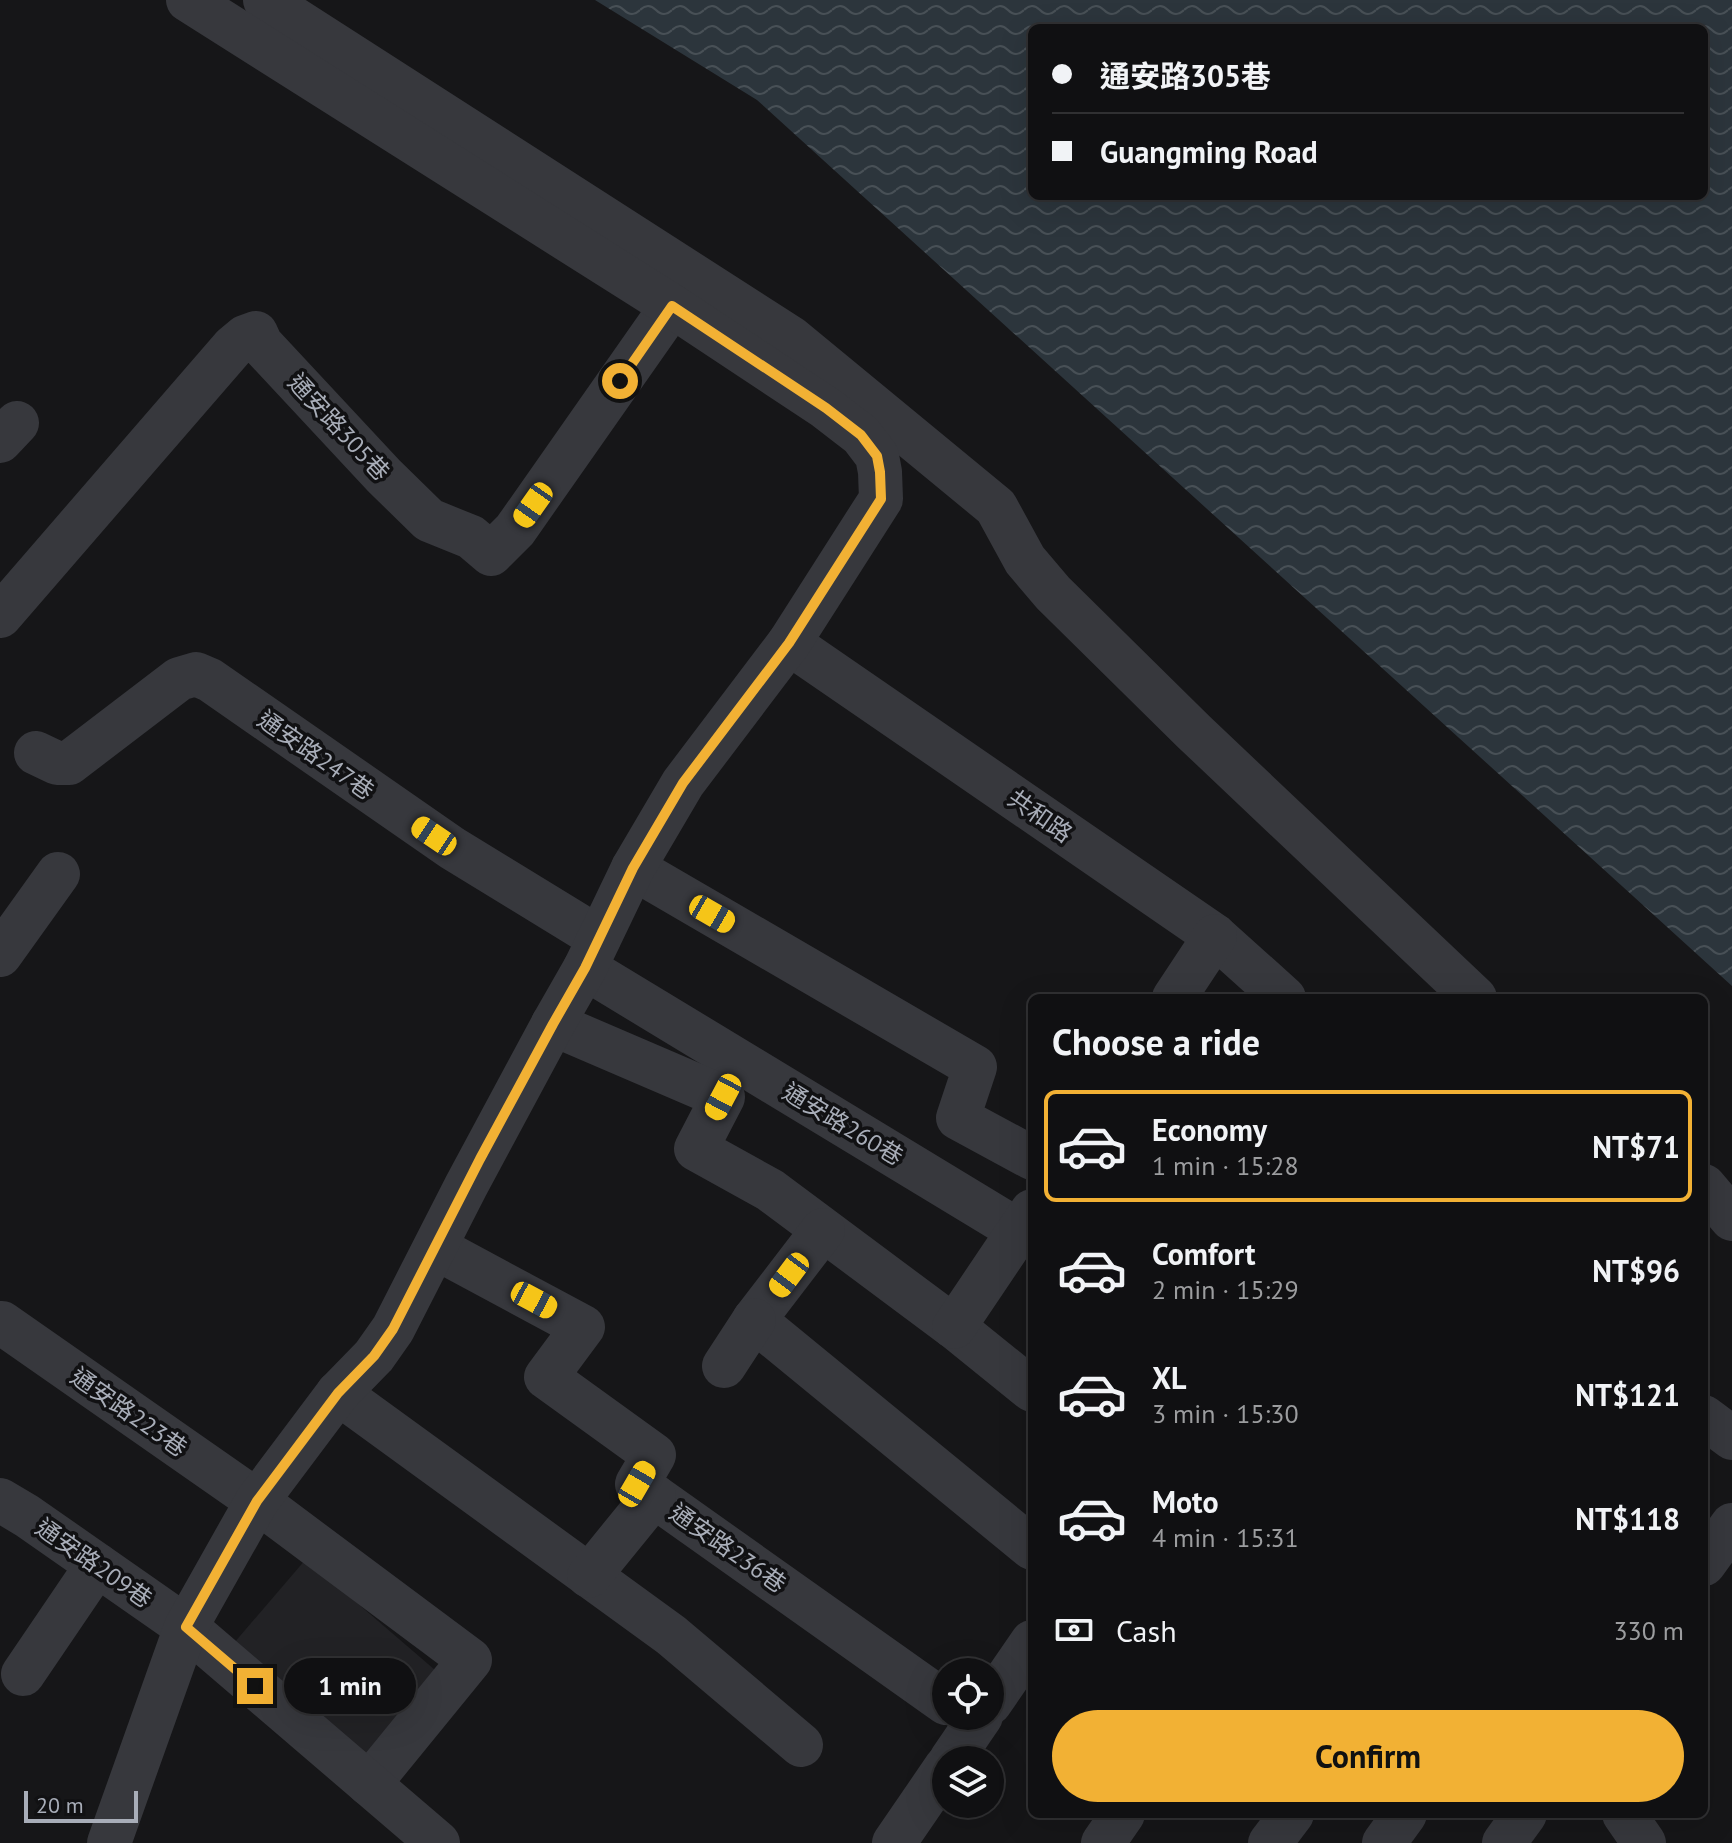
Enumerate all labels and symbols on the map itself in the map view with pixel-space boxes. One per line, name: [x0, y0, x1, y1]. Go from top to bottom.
route start: [602, 363, 638, 399]
street label: 通安路305巷: [282, 367, 396, 487]
car: [509, 478, 557, 532]
street label: 通安路247巷: [252, 704, 380, 806]
street label: 共和路: [1002, 783, 1078, 849]
car: [407, 813, 461, 859]
car: [685, 892, 739, 936]
car: [701, 1070, 745, 1124]
street label: 通安路260巷: [777, 1076, 909, 1172]
car: [765, 1249, 813, 1301]
car: [507, 1278, 561, 1322]
street label: 通安路223巷: [65, 1361, 193, 1463]
car: [615, 1457, 659, 1511]
street label: 通安路236巷: [664, 1497, 792, 1599]
street label: 通安路209巷: [30, 1512, 158, 1614]
callout: 1 min: [283, 1658, 415, 1714]
route end: [237, 1668, 273, 1704]
scale bar: [24, 1787, 138, 1823]

